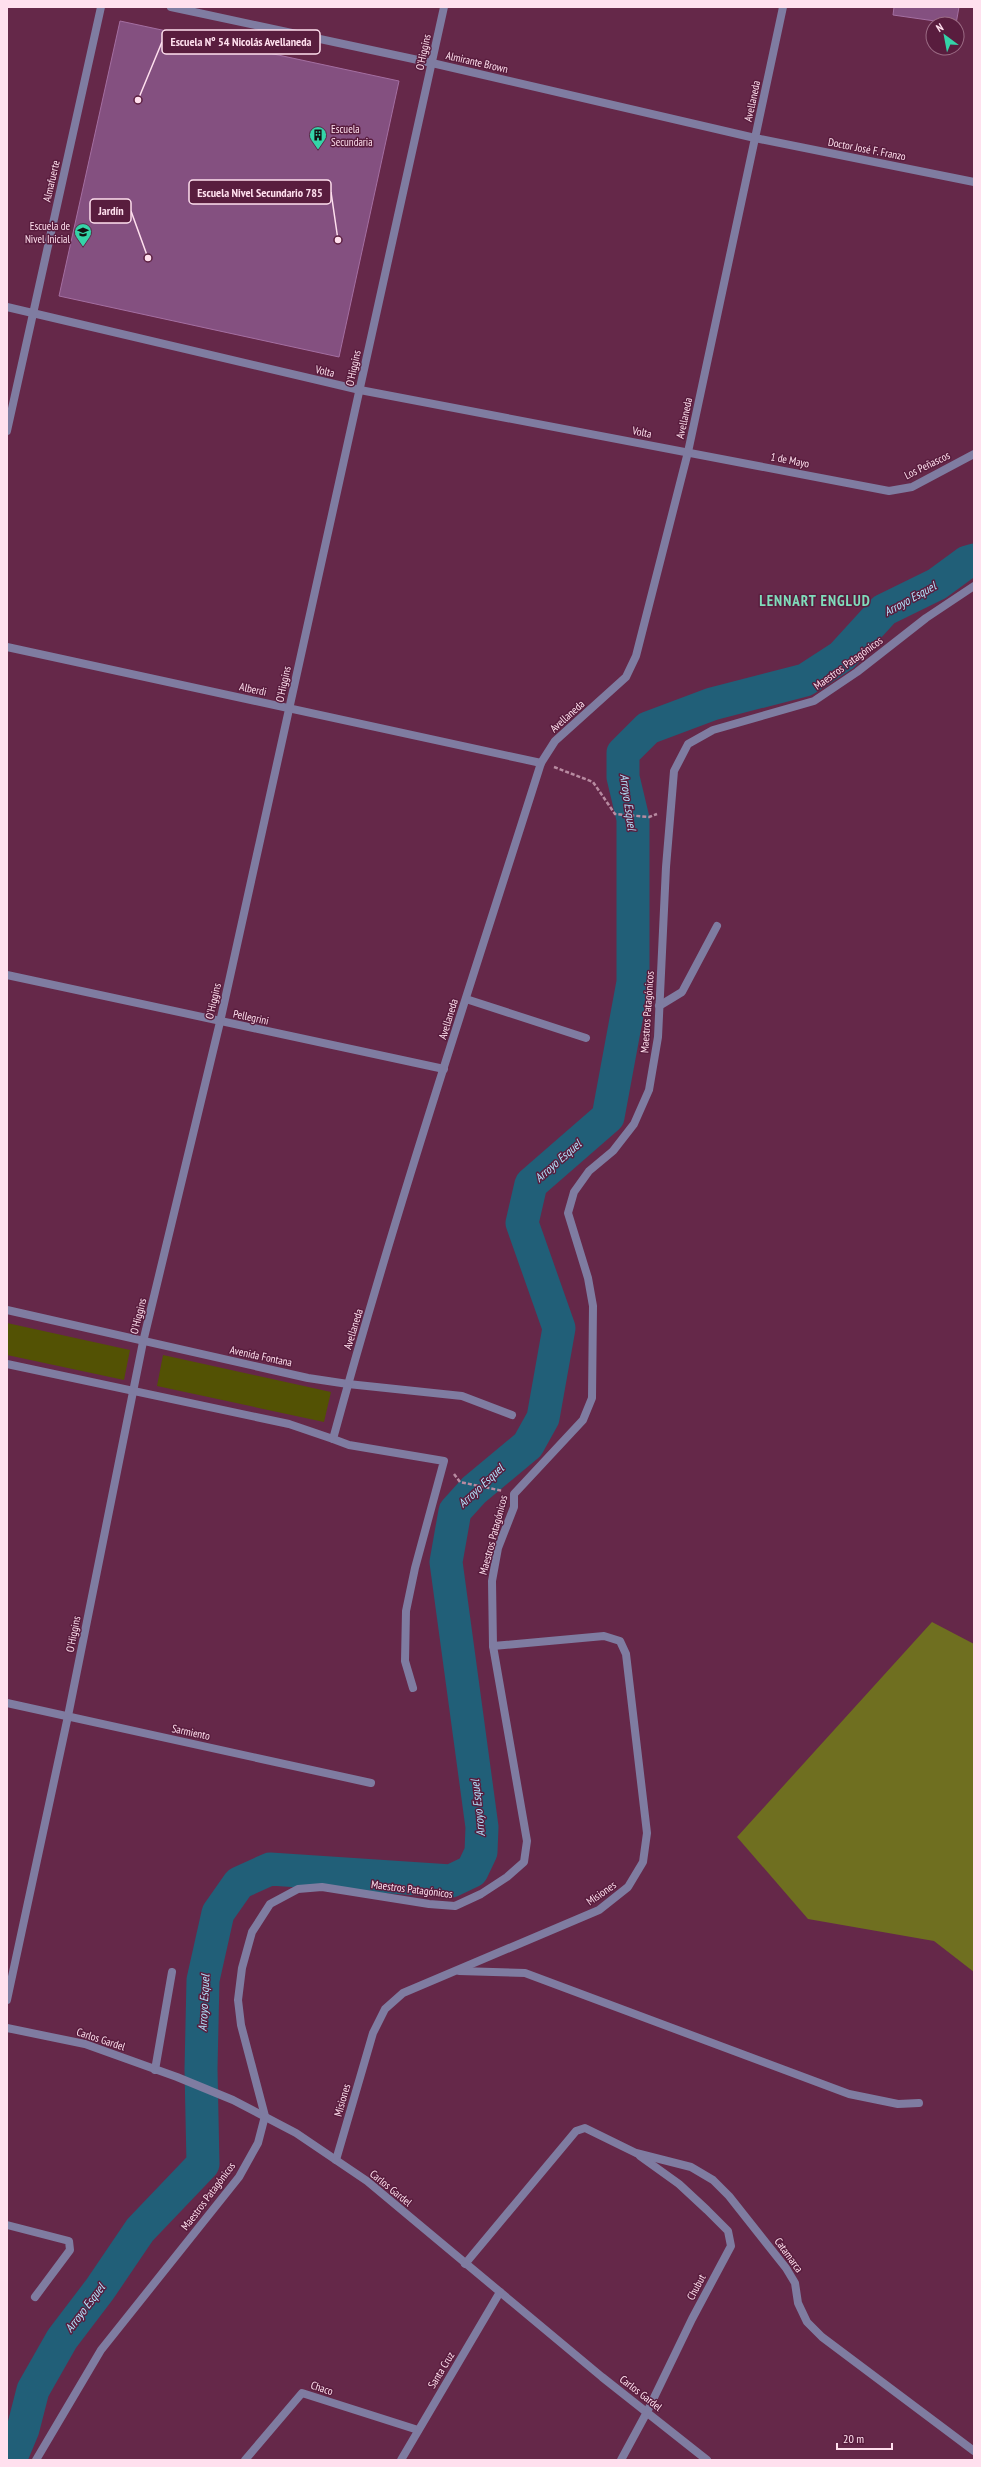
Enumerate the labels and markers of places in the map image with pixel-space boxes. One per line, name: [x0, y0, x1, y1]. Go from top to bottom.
callout: Escuela Nº 54 Nicolás Avellaneda: [162, 30, 320, 54]
place label: Escuela Secundaria: [331, 122, 373, 149]
building icon: Escuela Secundaria: [308, 125, 328, 150]
callout: Escuela Nivel Secundario 785: [189, 180, 331, 204]
callout: Jardín: [90, 199, 131, 223]
place label: Escuela de Nivel Inicial: [25, 219, 70, 246]
school or university icon: Escuela de Nivel Inicial: [73, 222, 93, 247]

